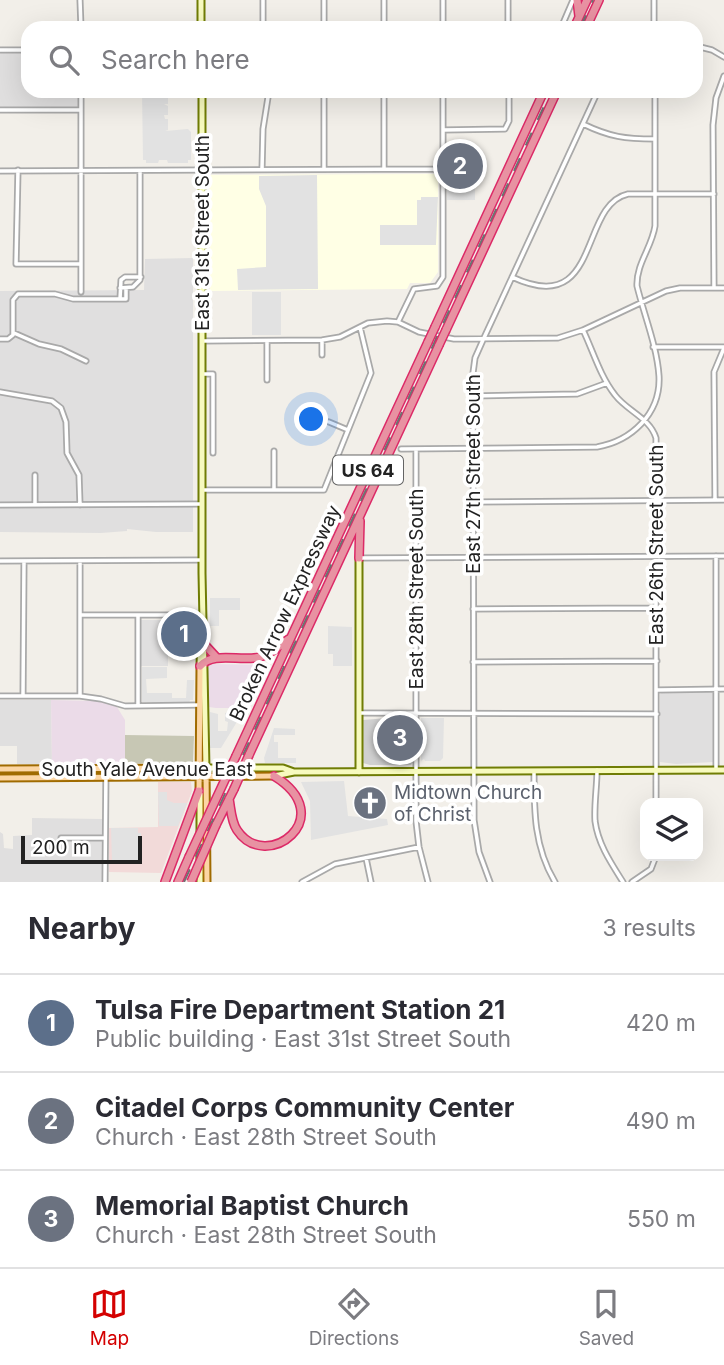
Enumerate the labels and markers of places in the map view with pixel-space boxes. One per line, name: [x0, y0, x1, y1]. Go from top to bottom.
pin: 2: [437, 140, 483, 192]
pin: 1: [161, 608, 207, 660]
pin: 3: [377, 712, 423, 764]
place label: Midtown Church of Christ: [394, 781, 542, 826]
church icon: Midtown Church of Christ: [351, 784, 389, 822]

